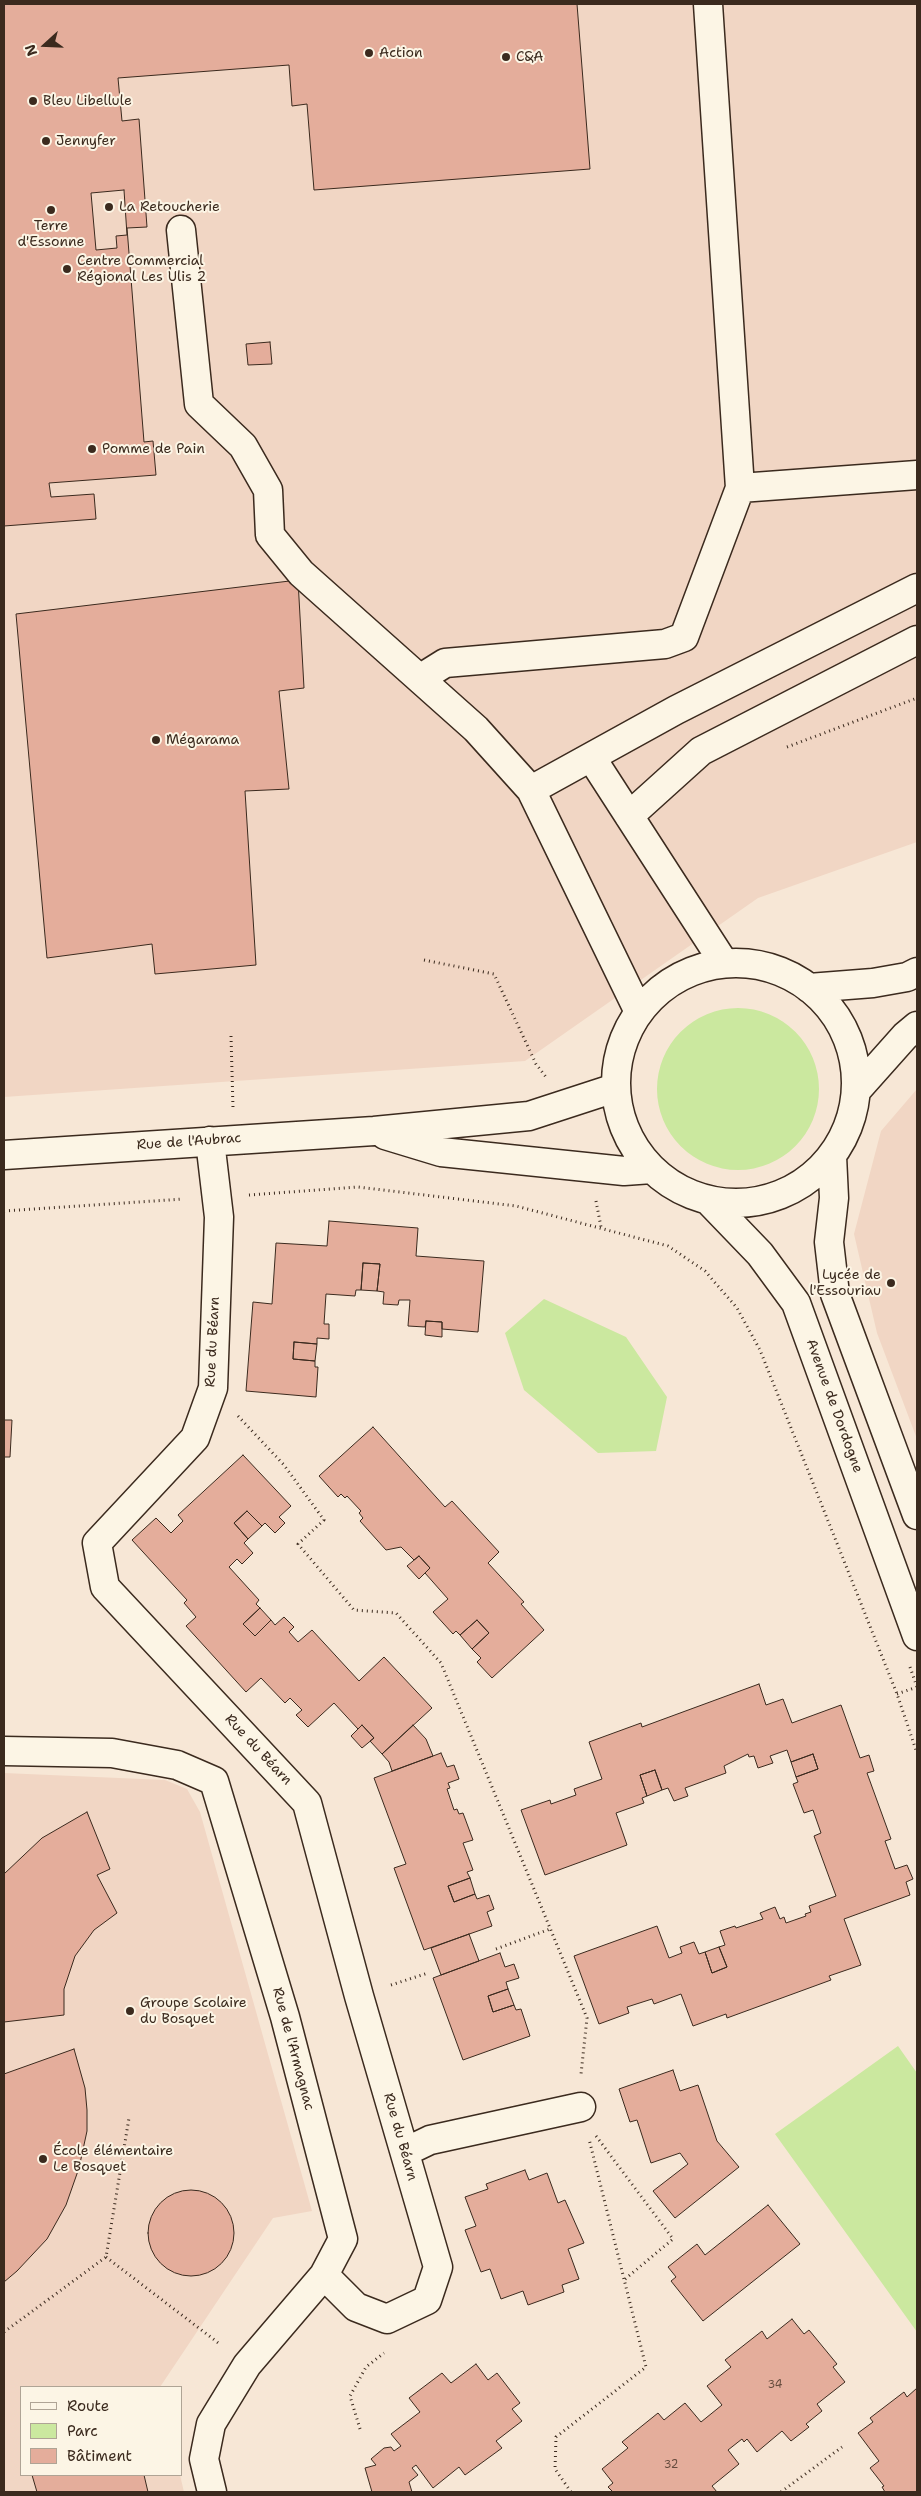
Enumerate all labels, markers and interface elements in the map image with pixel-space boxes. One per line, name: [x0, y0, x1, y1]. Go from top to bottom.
north arrow: [20, 20, 70, 70]
text: N: [21, 42, 41, 58]
place label: Action: [379, 45, 422, 61]
marker: Action: [363, 47, 375, 59]
place label: C&A: [516, 49, 543, 65]
marker: C&A: [500, 51, 512, 63]
place label: Bleu Libellule: [43, 93, 132, 109]
marker: Bleu Libellule: [27, 95, 39, 107]
place label: Jennyfer: [56, 133, 116, 149]
marker: Jennyfer: [40, 135, 52, 147]
place label: La Retoucherie: [119, 199, 220, 215]
marker: La Retoucherie: [103, 201, 115, 213]
marker: Terre d'Essonne: [45, 204, 57, 216]
place label: Terre d'Essonne: [18, 218, 84, 250]
place label: Centre Commercial Régional Les Ulis 2: [77, 253, 206, 286]
marker: Centre Commercial Régional Les Ulis 2: [61, 263, 73, 275]
place label: Pomme de Pain: [102, 441, 205, 457]
marker: Pomme de Pain: [86, 443, 98, 455]
place label: Mégarama: [166, 732, 239, 748]
marker: Mégarama: [150, 734, 162, 746]
street label: Rue de l'Aubrac: [136, 1130, 242, 1154]
place label: Lycée de l'Essouriau: [809, 1267, 881, 1300]
marker: Lycée de l'Essouriau: [885, 1277, 897, 1289]
street label: Rue du Béarn: [202, 1296, 224, 1388]
street label: Avenue de Dordogne: [802, 1337, 866, 1475]
street label: Rue du Béarn: [221, 1711, 295, 1789]
street label: Rue de l'Armagnac: [268, 1986, 318, 2112]
place label: Groupe Scolaire du Bosquet: [140, 1995, 247, 2028]
marker: Groupe Scolaire du Bosquet: [124, 2005, 136, 2017]
street label: Rue du Béarn: [379, 2091, 421, 2183]
place label: École élémentaire Le Bosquet: [53, 2143, 173, 2176]
marker: École élémentaire Le Bosquet: [37, 2153, 49, 2165]
house number: 34: [768, 2378, 782, 2392]
legend: [20, 2386, 182, 2476]
text: Route: [67, 2396, 109, 2416]
text: Parc: [67, 2421, 98, 2441]
text: Bâtiment: [67, 2446, 132, 2466]
house number: 32: [664, 2458, 678, 2472]

